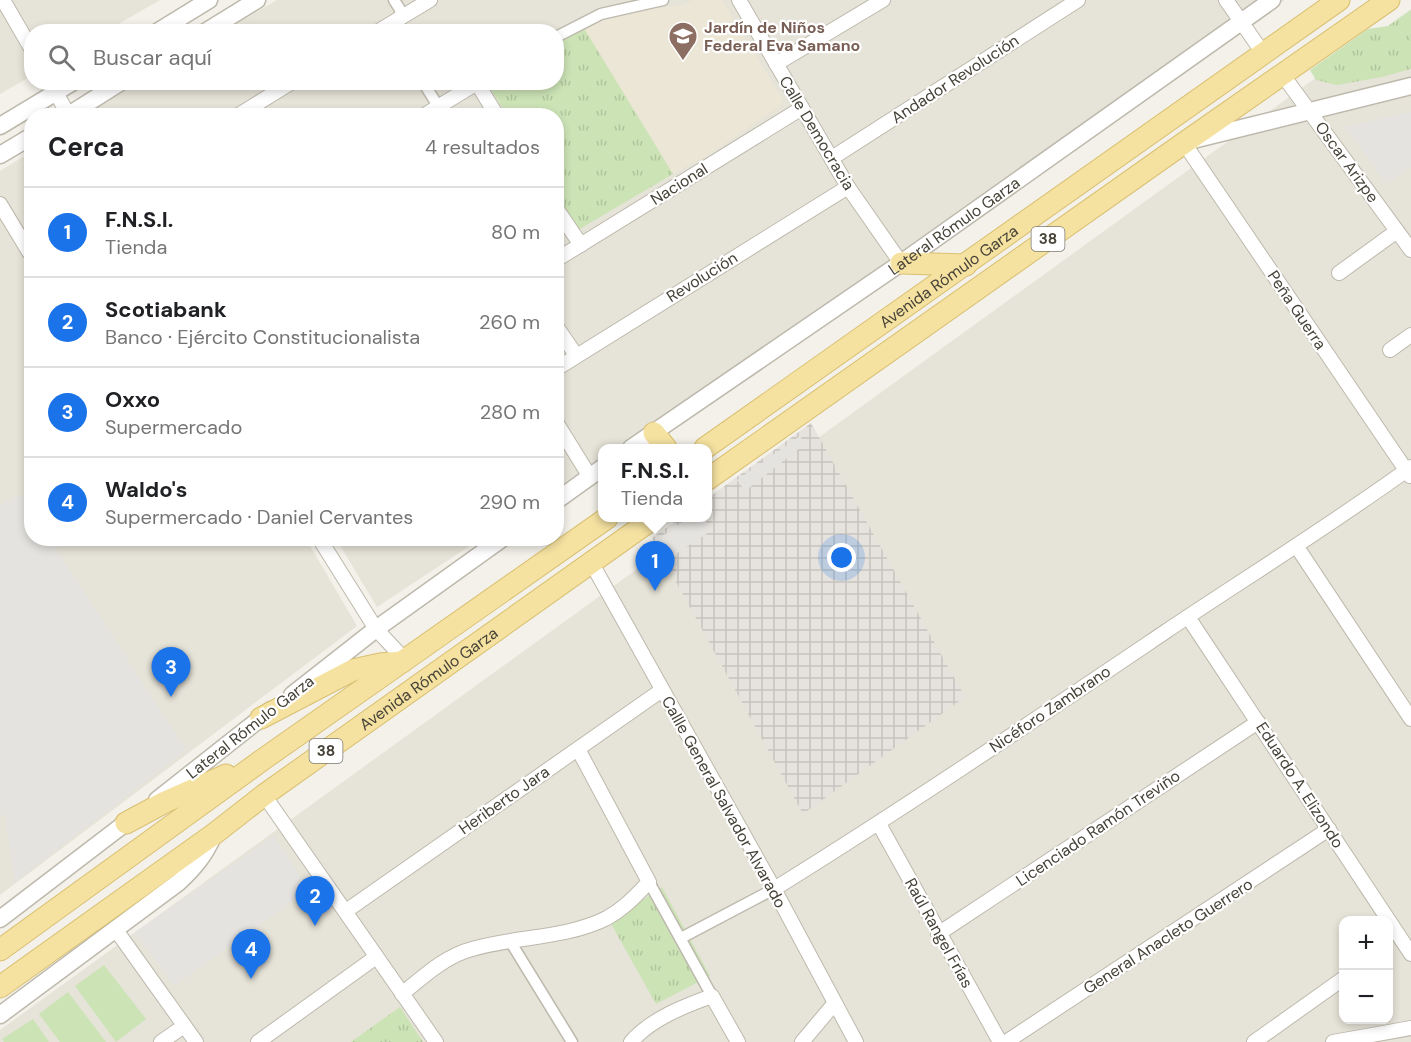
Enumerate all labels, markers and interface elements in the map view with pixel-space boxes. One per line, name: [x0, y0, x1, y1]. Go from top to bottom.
place label: Jardín de Niños Federal Eva Samano: [704, 17, 860, 56]
school or university icon: Jardín de Niños Federal Eva Samano: [667, 20, 699, 62]
search box: [24, 24, 564, 90]
street label: Andador Revolución: [887, 30, 1023, 128]
icon: search: [45, 41, 78, 74]
text: Buscar aquí: [93, 43, 212, 72]
street label: Calle Democracia: [775, 72, 859, 194]
street label: Oscar Arizpe: [1311, 117, 1383, 207]
text: Cerca: [48, 130, 124, 164]
text: 4 resultados: [425, 134, 540, 160]
street label: Nacional: [646, 158, 712, 210]
street label: Lateral Rómulo Garza: [884, 172, 1024, 279]
text: F.N.S.I.: [105, 205, 173, 234]
text: 1: [64, 219, 71, 245]
text: 80 m: [491, 219, 540, 245]
street label: Avenida Rómulo Garza: [875, 220, 1022, 332]
road number: 38: [1032, 227, 1064, 251]
text: Tienda: [105, 234, 167, 260]
street label: Revolución: [663, 247, 741, 307]
street label: Peña Guerra: [1263, 266, 1331, 354]
text: Scotiabank: [105, 295, 227, 324]
text: 2: [62, 309, 73, 335]
text: 260 m: [479, 309, 540, 335]
text: Banco · Ejército Constitucionalista: [105, 324, 420, 350]
text: Oxxo: [105, 385, 160, 414]
text: 3: [61, 399, 74, 425]
text: 280 m: [480, 399, 540, 425]
text: Supermercado: [105, 414, 242, 440]
popup: [598, 444, 712, 522]
text: F.N.S.I.: [621, 456, 689, 485]
text: Waldo's: [105, 475, 188, 504]
text: Tienda: [621, 485, 683, 511]
text: 4: [61, 489, 74, 515]
text: 290 m: [479, 489, 540, 515]
text: Supermercado · Daniel Cervantes: [105, 504, 413, 530]
pin: 1: [636, 542, 674, 591]
your location: [827, 543, 856, 572]
street label: Avenida Rómulo Garza: [355, 622, 502, 735]
pin: 3: [152, 648, 190, 697]
street label: Nicéforo Zambrano: [985, 661, 1115, 757]
street label: Lateral Rómulo Garza: [182, 671, 318, 783]
street label: Callle General Salvador Alvarado: [657, 692, 791, 912]
street label: Eduardo A. Elizondo: [1251, 718, 1349, 852]
road number: 38: [310, 739, 342, 763]
street label: Heriberto Jara: [455, 761, 553, 839]
street label: Licenciado Ramón Treviño: [1012, 765, 1184, 891]
street label: General Anacleto Guerrero: [1079, 873, 1257, 999]
street label: Raúl Rangel Frías: [900, 874, 978, 992]
pin: 2: [296, 876, 334, 926]
map controls: [1339, 916, 1393, 1024]
button: +: [1339, 916, 1393, 970]
pin: 4: [232, 930, 270, 979]
button: −: [1339, 970, 1393, 1024]

